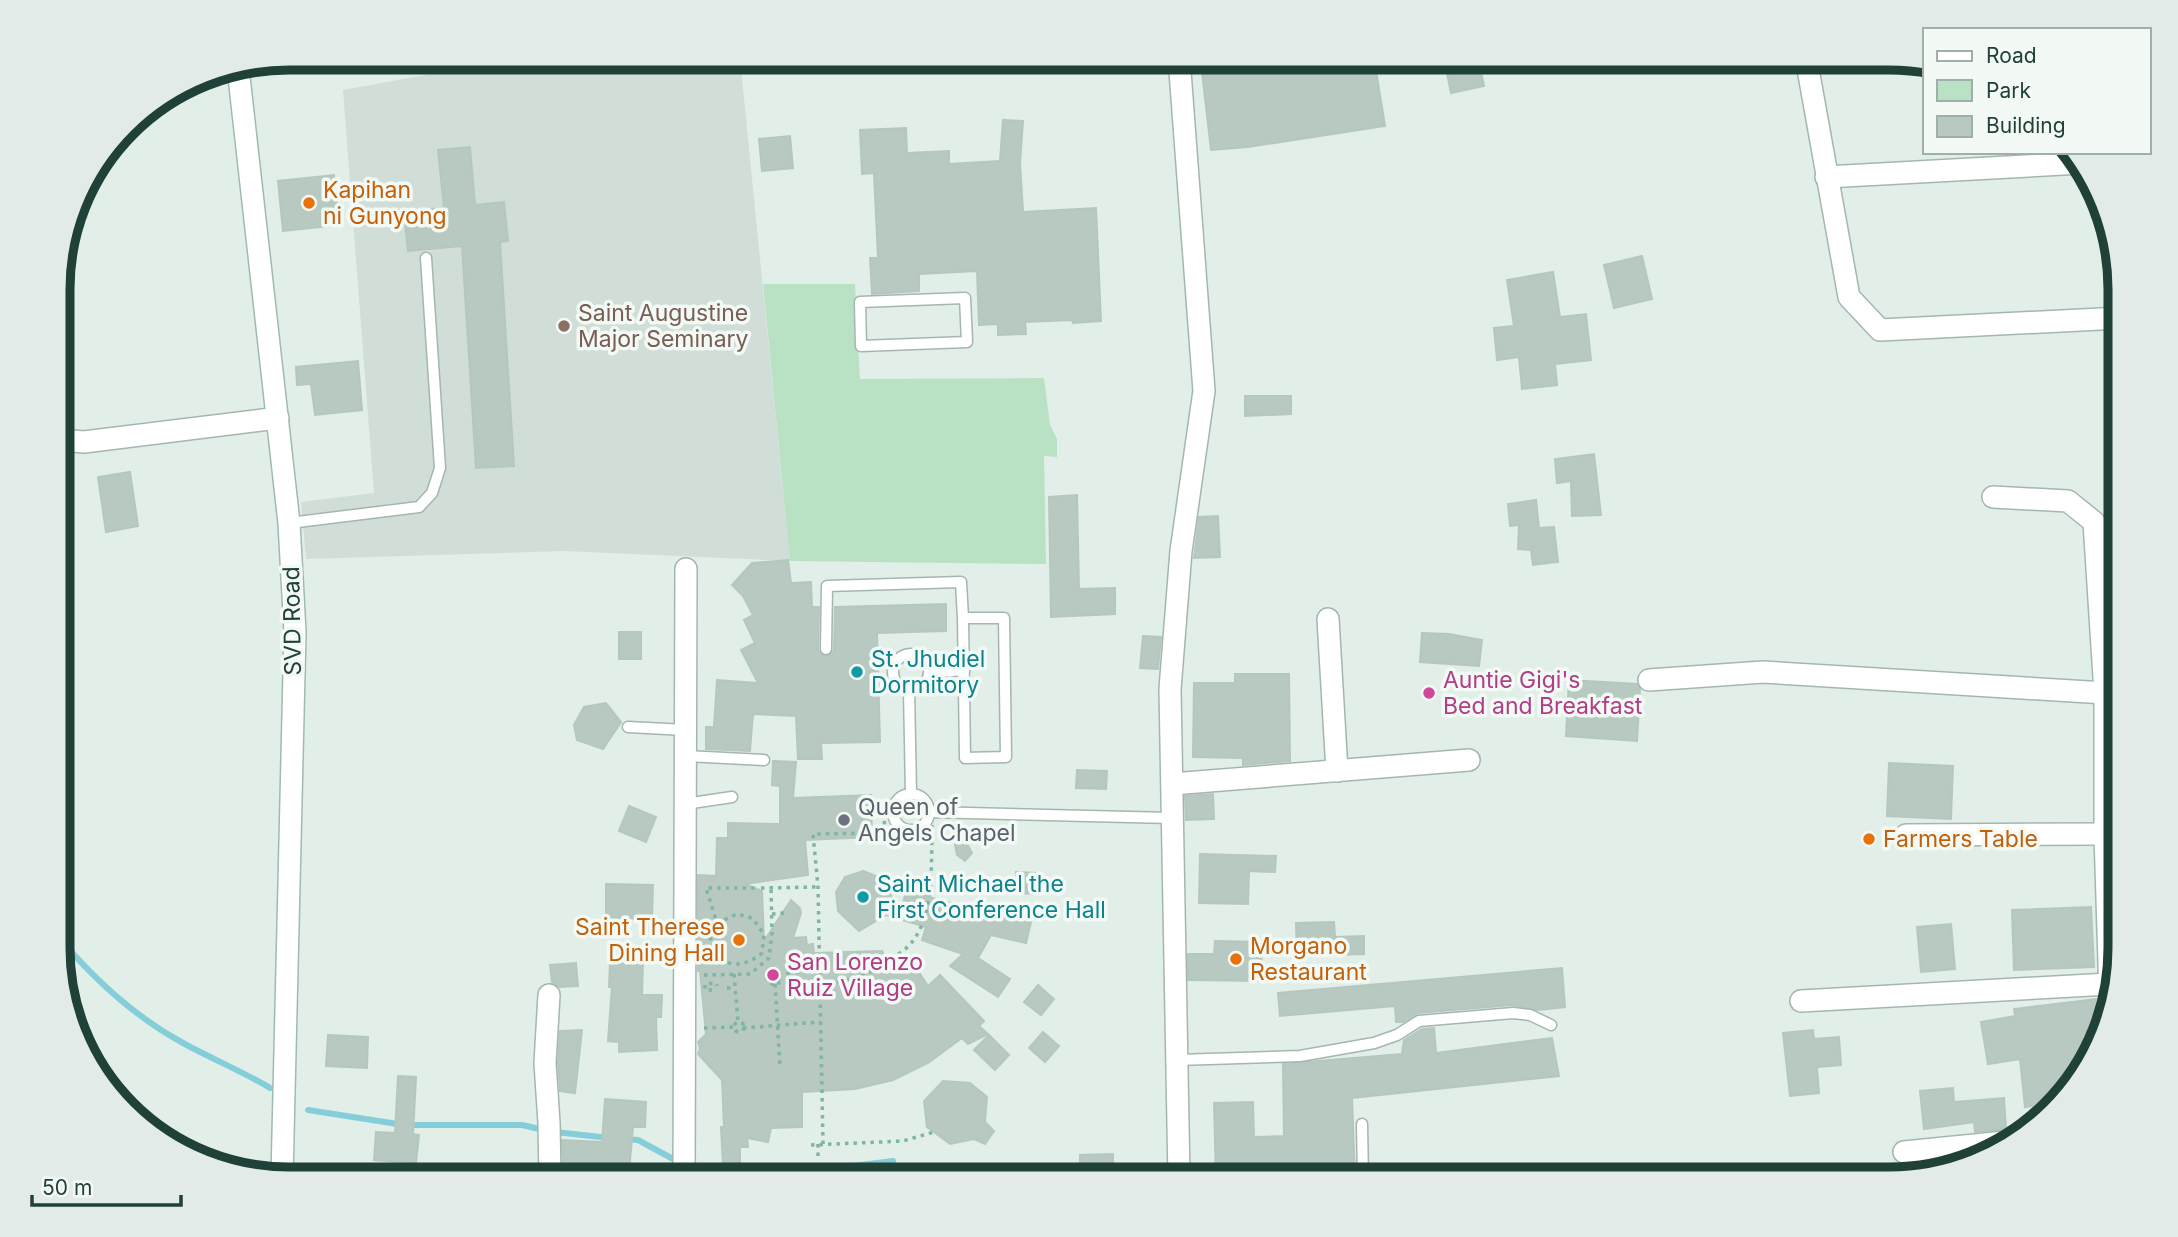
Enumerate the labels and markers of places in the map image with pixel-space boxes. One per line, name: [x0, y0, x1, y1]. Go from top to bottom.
place label: Kapihan ni Gunyong: [323, 176, 447, 230]
marker: Kapihan ni Gunyong: [301, 195, 317, 211]
place label: Saint Augustine Major Seminary: [578, 299, 749, 353]
marker: Saint Augustine Major Seminary: [556, 318, 572, 334]
place label: St. Jhudiel Dormitory: [871, 645, 985, 699]
marker: St. Jhudiel Dormitory: [849, 664, 865, 680]
place label: Auntie Gigi's Bed and Breakfast: [1443, 666, 1643, 720]
marker: Auntie Gigi's Bed and Breakfast: [1421, 685, 1437, 701]
place label: Queen of Angels Chapel: [858, 793, 1016, 847]
marker: Queen of Angels Chapel: [836, 812, 852, 828]
place label: Farmers Table: [1883, 825, 2038, 853]
marker: Farmers Table: [1861, 831, 1877, 847]
place label: Saint Michael the First Conference Hall: [877, 870, 1106, 924]
marker: Saint Michael the First Conference Hall: [855, 889, 871, 905]
place label: Saint Therese Dining Hall: [575, 913, 725, 967]
marker: Saint Therese Dining Hall: [731, 932, 747, 948]
place label: Morgano Restaurant: [1250, 932, 1367, 986]
place label: San Lorenzo Ruiz Village: [787, 948, 923, 1002]
marker: Morgano Restaurant: [1228, 951, 1244, 967]
marker: San Lorenzo Ruiz Village: [765, 967, 781, 983]

